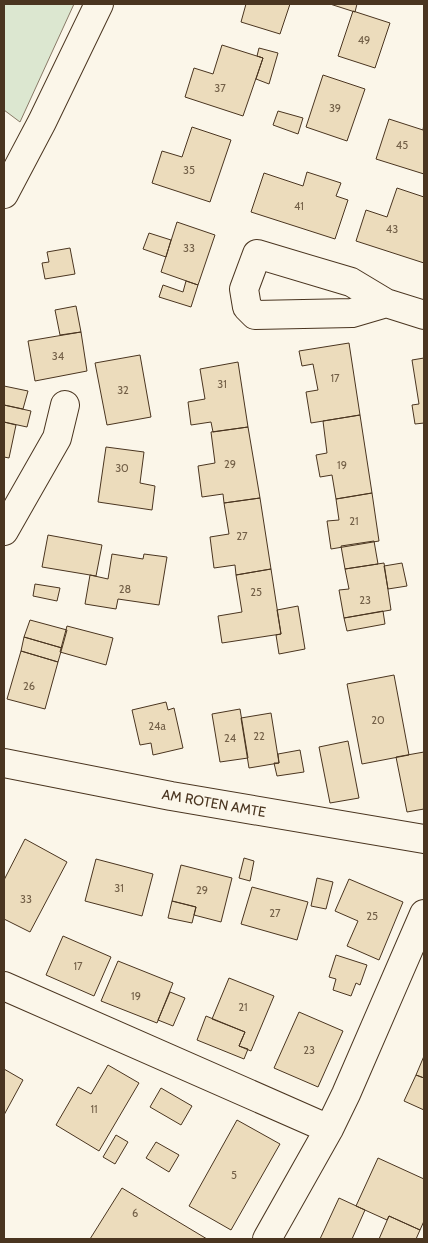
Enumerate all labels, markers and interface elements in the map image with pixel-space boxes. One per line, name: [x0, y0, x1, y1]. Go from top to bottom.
house number: 49: [358, 33, 370, 47]
house number: 37: [214, 81, 226, 95]
house number: 39: [329, 101, 341, 115]
house number: 45: [396, 138, 408, 152]
house number: 35: [183, 163, 195, 177]
house number: 41: [294, 199, 304, 213]
house number: 43: [386, 222, 398, 236]
house number: 33: [183, 241, 195, 255]
house number: 34: [52, 349, 65, 363]
house number: 17: [330, 371, 340, 385]
house number: 31: [217, 377, 227, 391]
house number: 32: [117, 383, 129, 397]
house number: 29: [224, 457, 236, 471]
house number: 19: [337, 458, 347, 472]
house number: 30: [115, 461, 129, 475]
house number: 21: [349, 514, 359, 528]
house number: 27: [236, 529, 248, 543]
house number: 28: [119, 582, 131, 596]
house number: 25: [250, 585, 262, 599]
house number: 23: [359, 593, 371, 607]
house number: 26: [23, 679, 35, 693]
house number: 20: [371, 713, 385, 727]
house number: 24a: [148, 719, 166, 733]
house number: 22: [253, 729, 265, 743]
house number: 24: [224, 731, 237, 745]
street label: AM ROTEN AMTE: [161, 785, 268, 821]
house number: 31: [114, 881, 124, 895]
house number: 29: [196, 883, 208, 897]
house number: 33: [20, 892, 32, 906]
house number: 27: [269, 906, 281, 920]
house number: 25: [366, 909, 378, 923]
house number: 17: [73, 959, 83, 973]
house number: 19: [131, 989, 141, 1003]
house number: 21: [238, 1000, 248, 1014]
house number: 23: [303, 1043, 315, 1057]
house number: 11: [90, 1102, 98, 1116]
house number: 5: [231, 1168, 237, 1182]
house number: 6: [132, 1206, 138, 1220]

